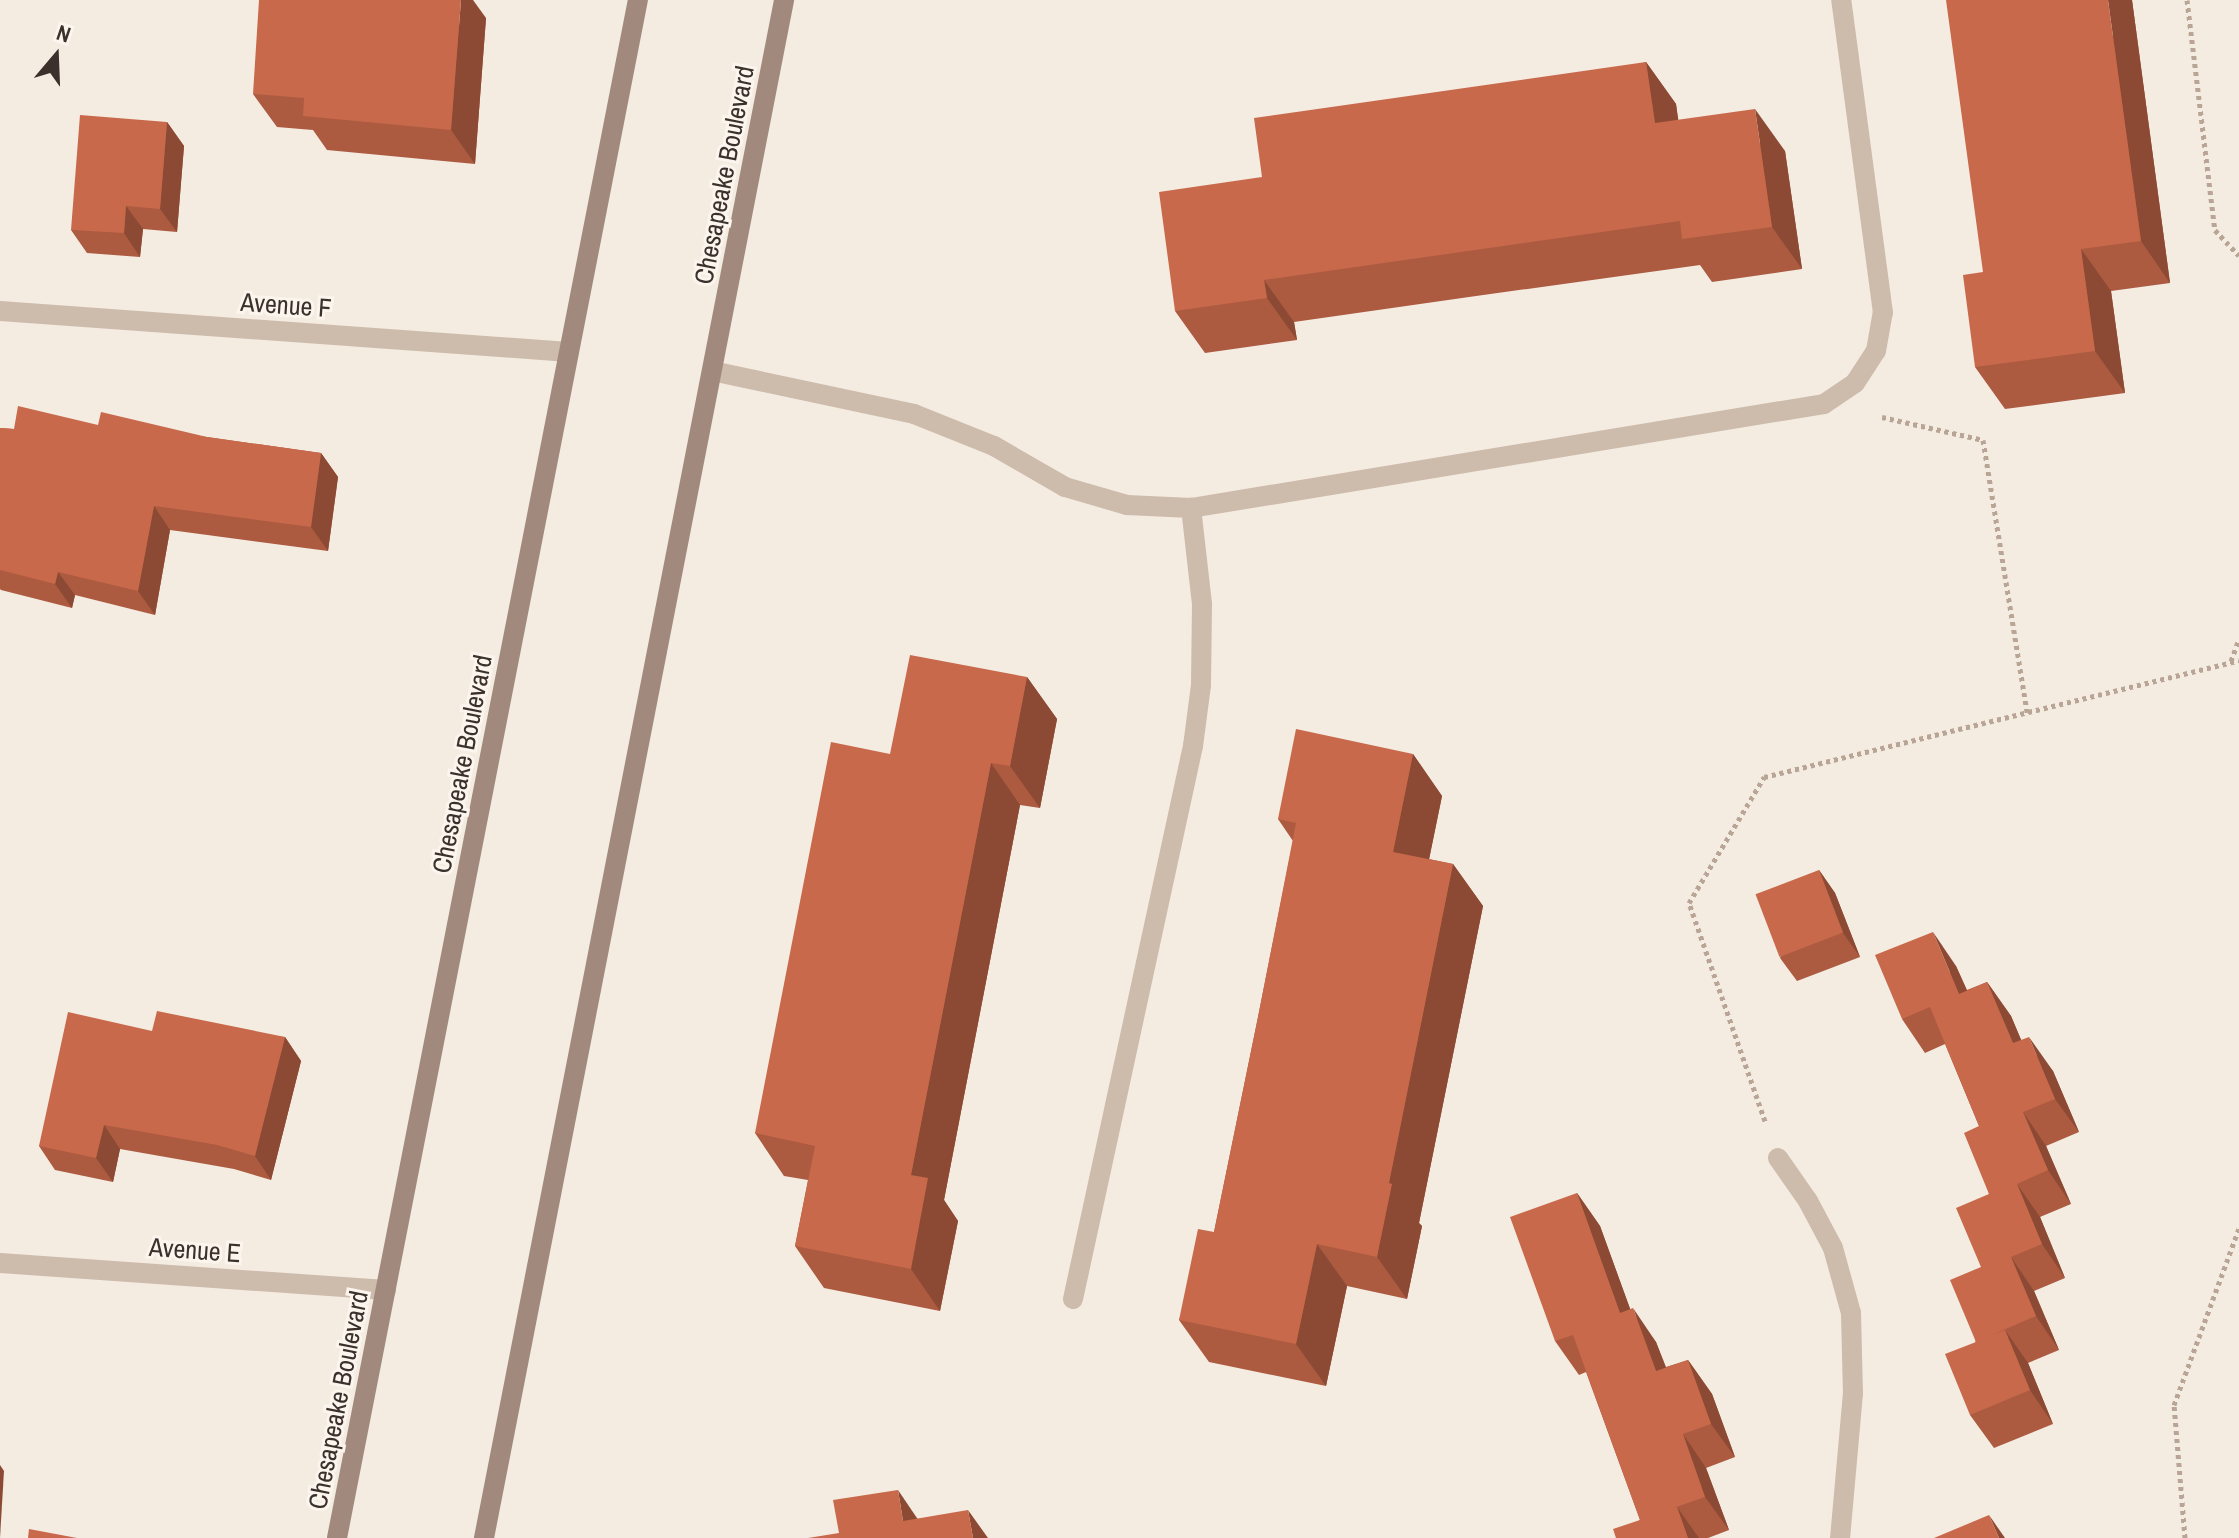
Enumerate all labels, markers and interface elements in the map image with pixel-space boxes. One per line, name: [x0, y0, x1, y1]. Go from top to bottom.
north arrow: [16, 16, 96, 96]
text: N: [53, 17, 75, 50]
street label: Chesapeake Boulevard: [688, 63, 760, 287]
street label: Avenue F: [240, 286, 332, 324]
street label: Chesapeake Boulevard: [426, 652, 498, 876]
street label: Avenue E: [148, 1231, 242, 1269]
street label: Chesapeake Boulevard: [302, 1288, 374, 1512]

